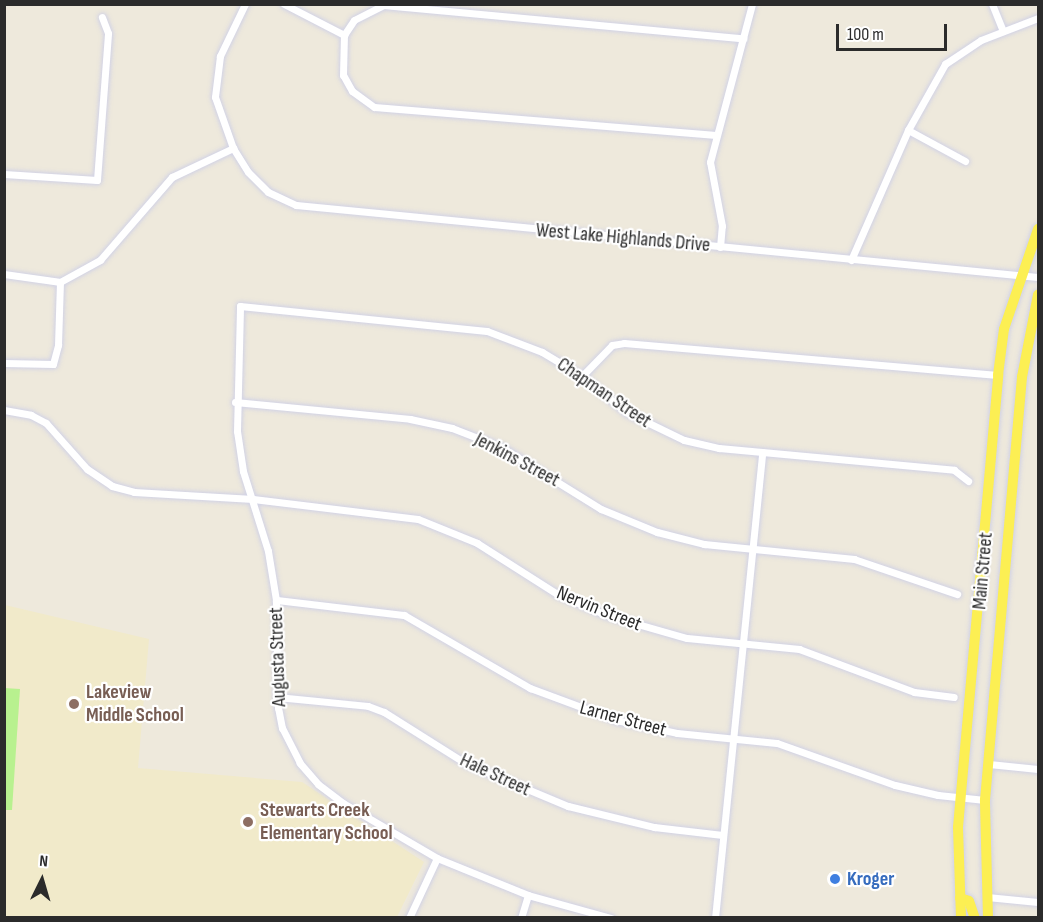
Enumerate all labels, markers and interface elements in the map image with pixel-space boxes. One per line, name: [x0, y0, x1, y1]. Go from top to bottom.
scale bar: [839, 12, 950, 50]
text: 100 m: [847, 24, 884, 45]
street label: West Lake Highlands Drive: [535, 218, 711, 258]
street label: Chapman Street: [552, 353, 656, 433]
street label: Jenkins Street: [470, 428, 564, 492]
street label: Main Street: [968, 531, 998, 611]
street label: Nervin Street: [553, 581, 645, 637]
street label: Augusta Street: [264, 607, 292, 707]
place label: Lakeview Middle School: [86, 680, 184, 727]
street label: Larner Street: [577, 696, 669, 742]
marker: Lakeview Middle School: [67, 697, 81, 711]
street label: Hale Street: [456, 748, 534, 802]
place label: Stewarts Creek Elementary School: [260, 798, 393, 845]
marker: Stewarts Creek Elementary School: [241, 815, 255, 829]
north arrow: [12, 850, 72, 910]
text: N: [39, 852, 49, 871]
place label: Kroger: [847, 867, 894, 891]
marker: Kroger: [828, 872, 842, 886]

